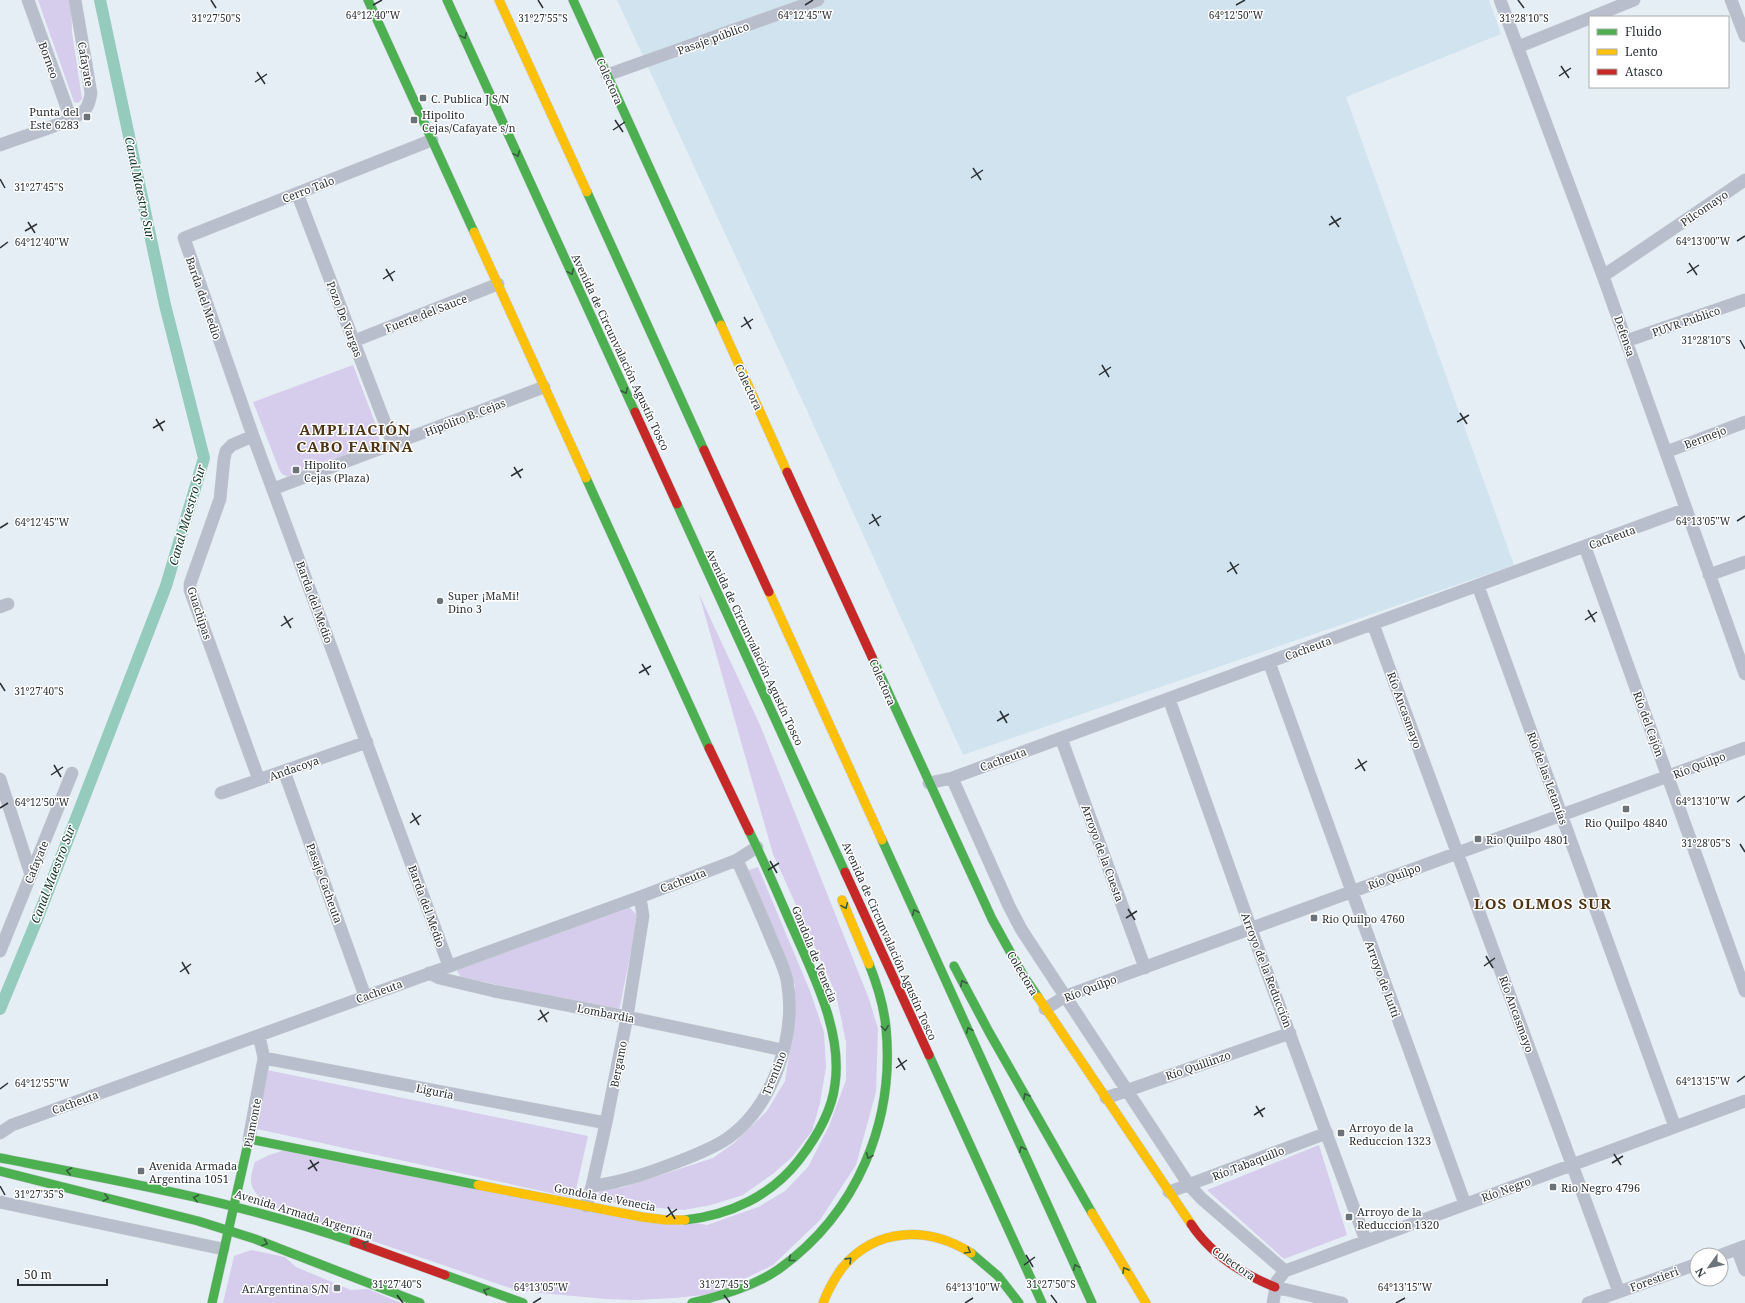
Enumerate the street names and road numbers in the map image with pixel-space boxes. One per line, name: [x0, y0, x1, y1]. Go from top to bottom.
street label: Pasaje público: [675, 18, 751, 58]
street label: Borneo: [35, 40, 63, 80]
street label: Cafayate: [75, 40, 97, 88]
street label: Colectora: [593, 55, 627, 107]
street label: Cerro Talo: [280, 172, 336, 206]
street label: Pilcomayo: [1677, 187, 1731, 229]
street label: Avenida de Circunvalación Agustín Tosco: [569, 251, 673, 453]
street label: Barda del Medio: [183, 255, 225, 341]
street label: Pozo De Vargas: [324, 279, 366, 359]
street label: Fuerte del Sauce: [383, 290, 469, 336]
street label: PUVR Publico: [1650, 302, 1722, 340]
street label: Defensa: [1611, 314, 1639, 358]
street label: Colectora: [732, 362, 766, 412]
street label: Hipólito B. Cejas: [423, 395, 508, 439]
street label: Bermejo: [1682, 422, 1728, 452]
street label: Cacheuta: [1587, 522, 1637, 552]
street label: Avenida de Circunvalación Agustín Tosco: [703, 546, 807, 748]
street label: Barda del Medio: [293, 559, 337, 645]
street label: Guachipas: [184, 585, 216, 641]
street label: Cacheuta: [1283, 633, 1333, 663]
street label: Colectora: [866, 656, 900, 708]
street label: Río Ancasmayo: [1384, 670, 1426, 750]
street label: Río del Cajón: [1630, 689, 1668, 759]
street label: Río de las Letanías: [1524, 730, 1572, 826]
street label: Cacheuta: [978, 744, 1028, 774]
street label: Río Quilpo: [1671, 748, 1727, 782]
street label: Andacoya: [267, 752, 321, 784]
street label: Arroyo de la Cuesta: [1078, 802, 1128, 904]
street label: Cafayate: [21, 838, 51, 886]
street label: Avenida de Circunvalación Agustín Tosco: [839, 839, 941, 1043]
street label: Pasaje Cacheuta: [304, 841, 346, 925]
street label: Río Quilpo: [1366, 860, 1422, 892]
street label: Barda del Medio: [405, 863, 449, 949]
street label: Cacheuta: [658, 864, 708, 896]
street label: Gondola de Venecia: [789, 903, 841, 1005]
street label: Arroyo de la Reducción: [1238, 910, 1296, 1030]
street label: Arroyo de Lutti: [1362, 939, 1404, 1020]
street label: Colectora: [1004, 948, 1042, 998]
street label: Río Quilpo: [1062, 971, 1118, 1005]
street label: Río Ancasmayo: [1496, 974, 1538, 1054]
street label: Cacheuta: [354, 976, 404, 1006]
street label: Lombardia: [576, 1000, 636, 1026]
street label: Bergamo: [606, 1039, 630, 1089]
street label: Río Quillinzo: [1163, 1047, 1233, 1083]
street label: Trentino: [758, 1049, 790, 1097]
street label: Liguria: [415, 1080, 455, 1102]
street label: Cacheuta: [50, 1087, 100, 1117]
street label: Piamonte: [240, 1097, 264, 1149]
street label: Río Tabaquillo: [1210, 1142, 1286, 1184]
street label: Río Negro: [1479, 1173, 1533, 1205]
street label: Gondola de Venecia: [553, 1180, 657, 1214]
street label: Avenida Armada Argentina: [233, 1186, 375, 1242]
street label: Colectora: [1210, 1243, 1258, 1283]
street label: Forestieri: [1628, 1263, 1681, 1295]

